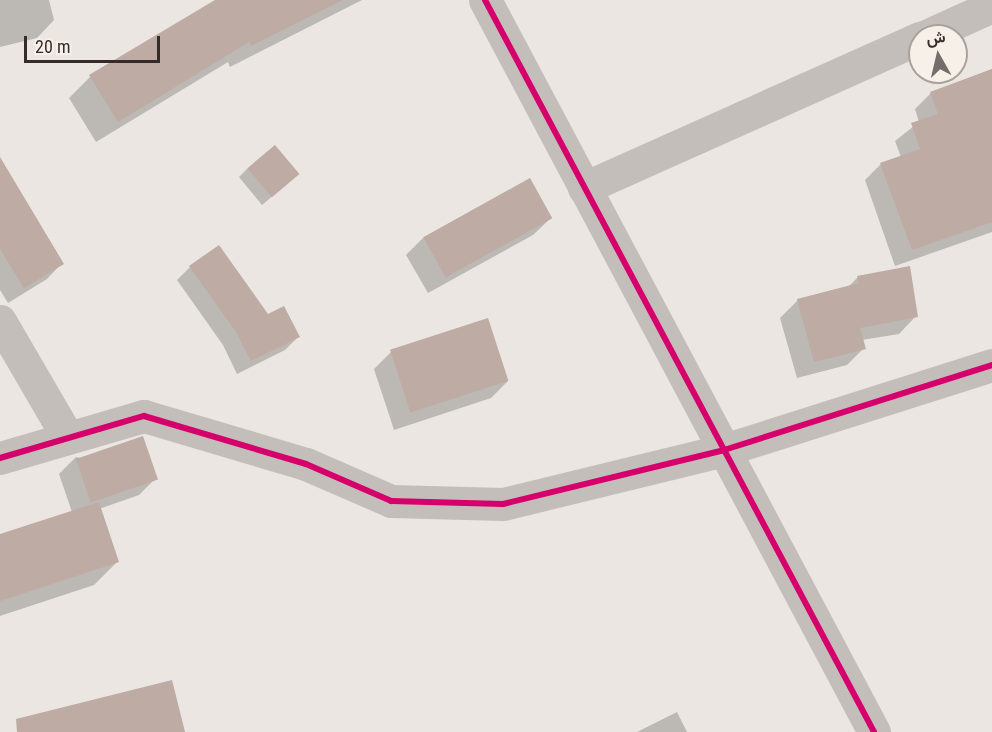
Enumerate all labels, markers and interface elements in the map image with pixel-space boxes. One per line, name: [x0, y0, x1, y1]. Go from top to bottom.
scale bar: [27, 24, 164, 62]
north arrow: [908, 24, 968, 84]
text: ش: [925, 27, 947, 48]
text: 20 m: [35, 36, 70, 57]

